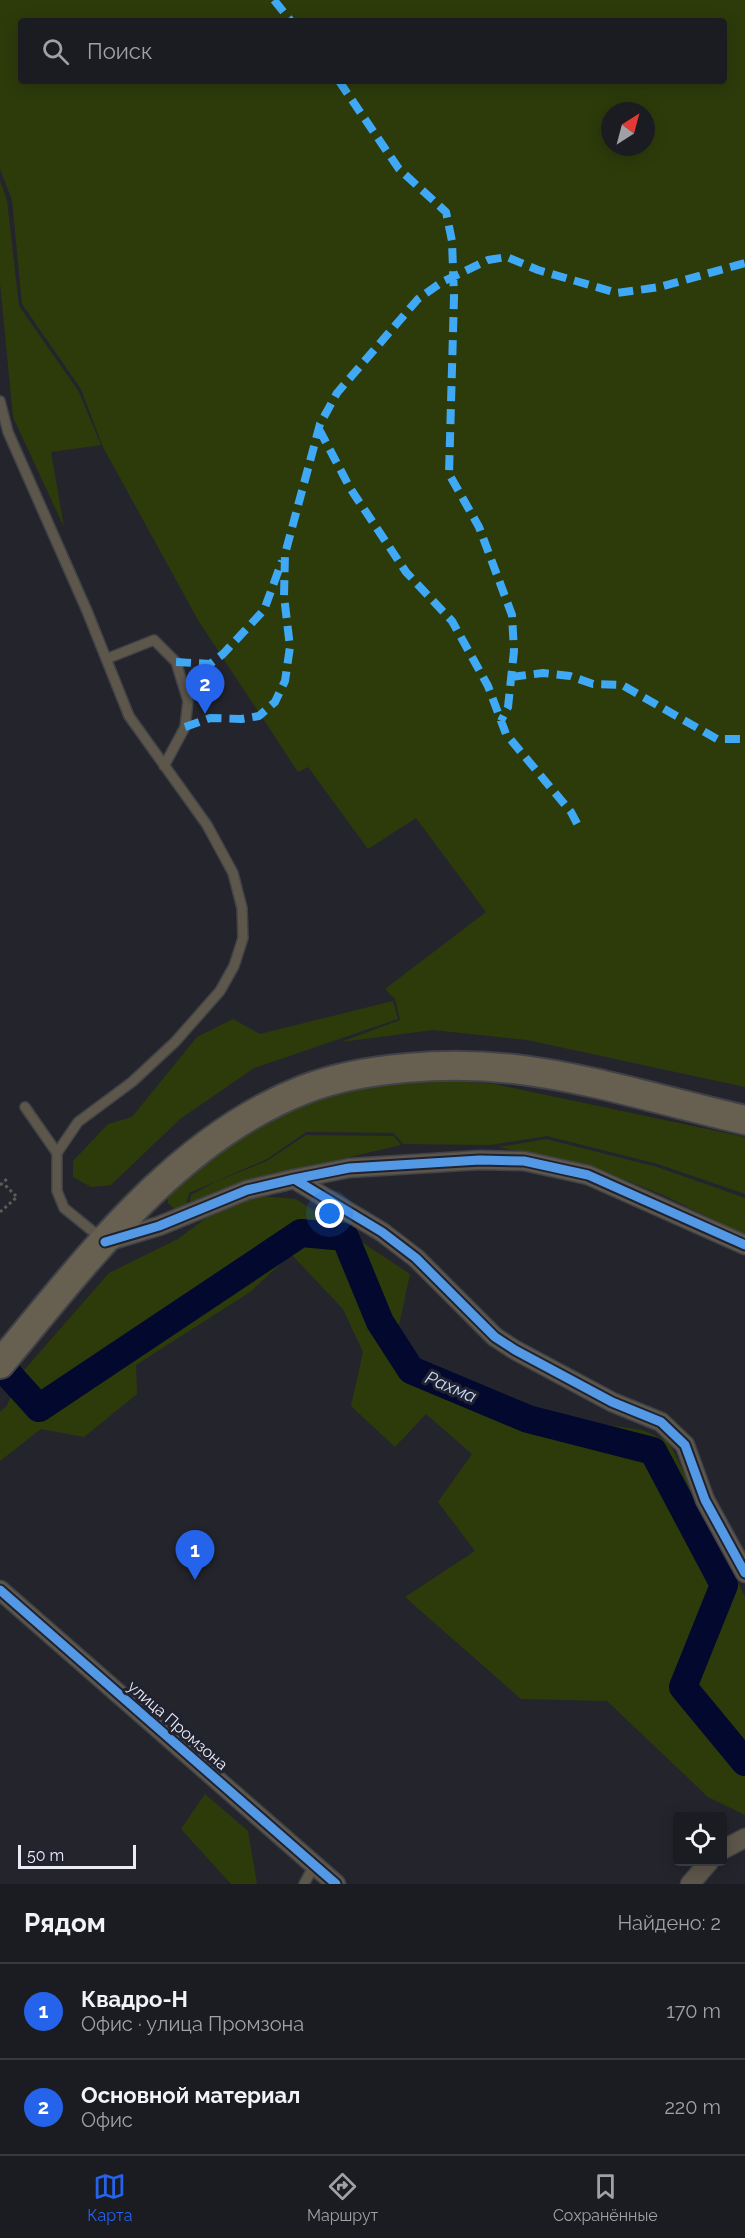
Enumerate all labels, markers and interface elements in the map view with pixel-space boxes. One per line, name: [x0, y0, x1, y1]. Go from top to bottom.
search box: [18, 18, 727, 84]
icon: search: [39, 35, 72, 68]
text: Поиск: [87, 38, 152, 64]
north arrow: [601, 102, 655, 156]
pin: 2: [186, 664, 224, 714]
your location: [315, 1199, 344, 1228]
water label: Рахма: [423, 1366, 480, 1407]
pin: 1: [176, 1530, 214, 1580]
street label: улица Промзона: [124, 1677, 232, 1774]
map controls: [673, 1812, 727, 1866]
button: locate: [673, 1812, 727, 1866]
scale bar: [18, 1842, 136, 1870]
text: 50 m: [27, 1846, 64, 1865]
text: Рядом: [24, 1908, 106, 1938]
text: Найдено: 2: [617, 1911, 721, 1935]
text: Квадро-Н: [81, 1986, 188, 2012]
text: 1: [39, 1999, 48, 2023]
text: 170 m: [666, 1999, 721, 2023]
text: Офис · улица Промзона: [81, 2012, 304, 2036]
text: Основной материал: [81, 2082, 300, 2108]
text: 2: [38, 2095, 49, 2119]
text: 220 m: [664, 2095, 721, 2119]
text: Офис: [81, 2108, 133, 2132]
tab: Карта: [87, 2170, 132, 2225]
tab: Маршрут: [307, 2170, 378, 2225]
tab: Сохранённые: [553, 2170, 658, 2225]

